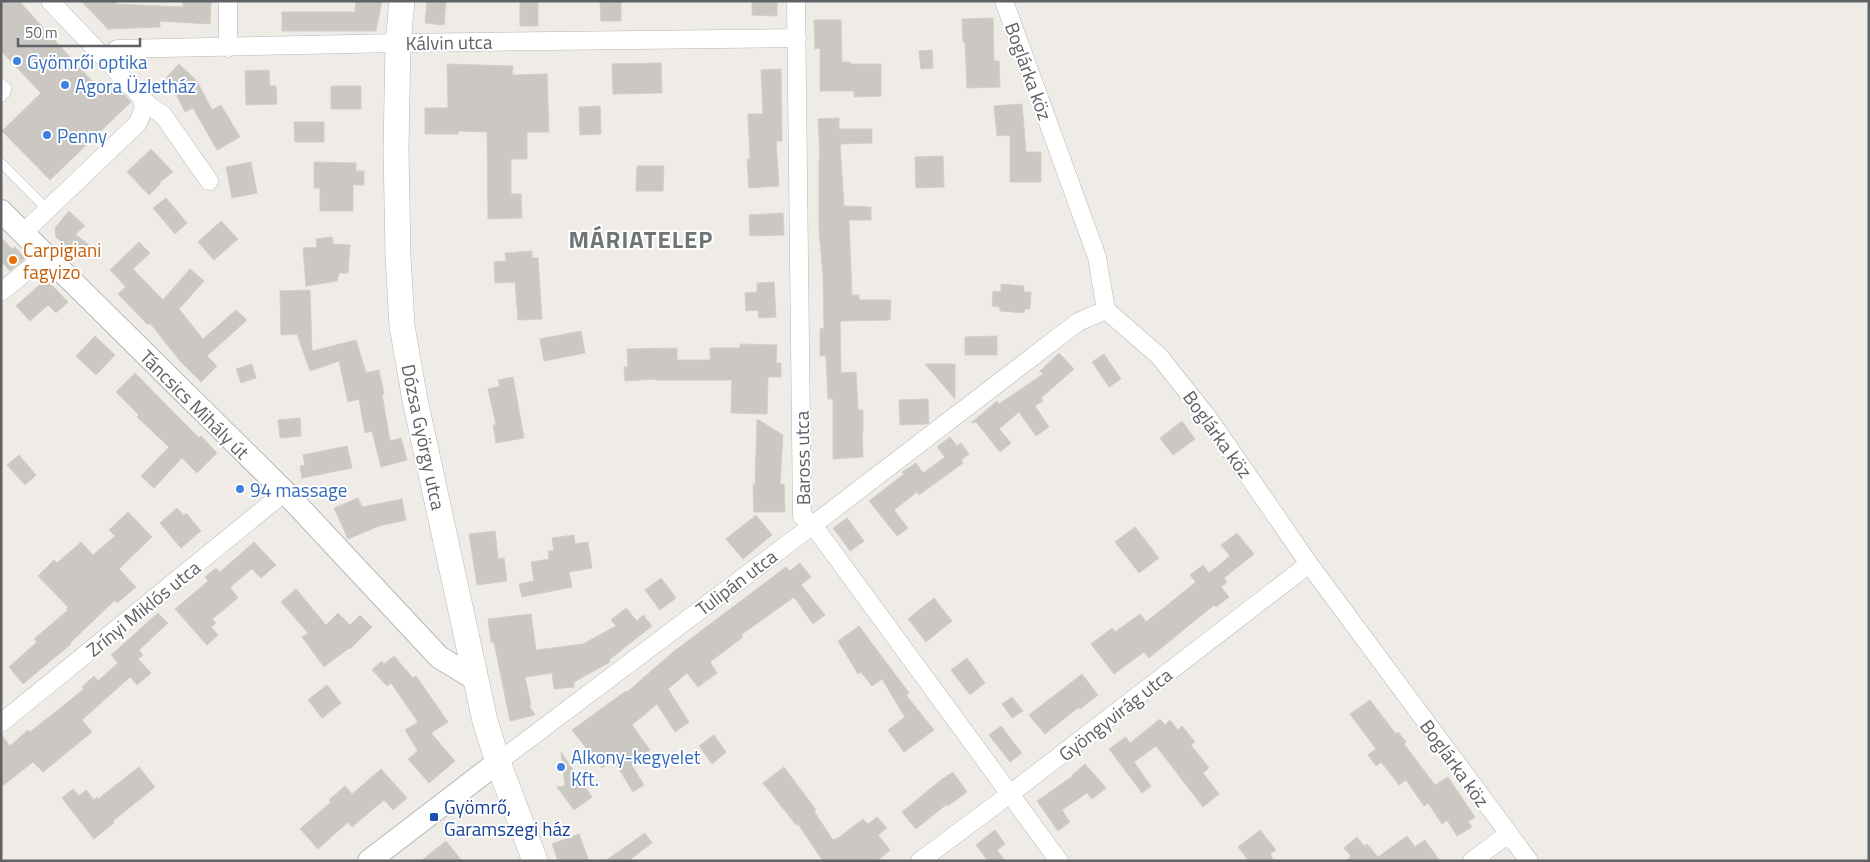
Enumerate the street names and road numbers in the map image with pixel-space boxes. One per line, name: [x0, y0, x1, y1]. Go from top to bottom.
street label: Boglárka köz: [998, 18, 1060, 124]
street label: Kálvin utca: [405, 27, 493, 57]
street label: Táncsics Mihály út: [133, 342, 257, 466]
street label: Dózsa György utca: [394, 362, 454, 513]
street label: Boglárka köz: [1176, 384, 1260, 484]
street label: Baross utca: [787, 410, 817, 505]
street label: Tulipán utca: [689, 541, 783, 622]
street label: Zrínyi Miklós utca: [80, 552, 207, 663]
street label: Gyöngyvirág utca: [1052, 660, 1179, 768]
street label: Boglárka köz: [1413, 713, 1497, 813]

